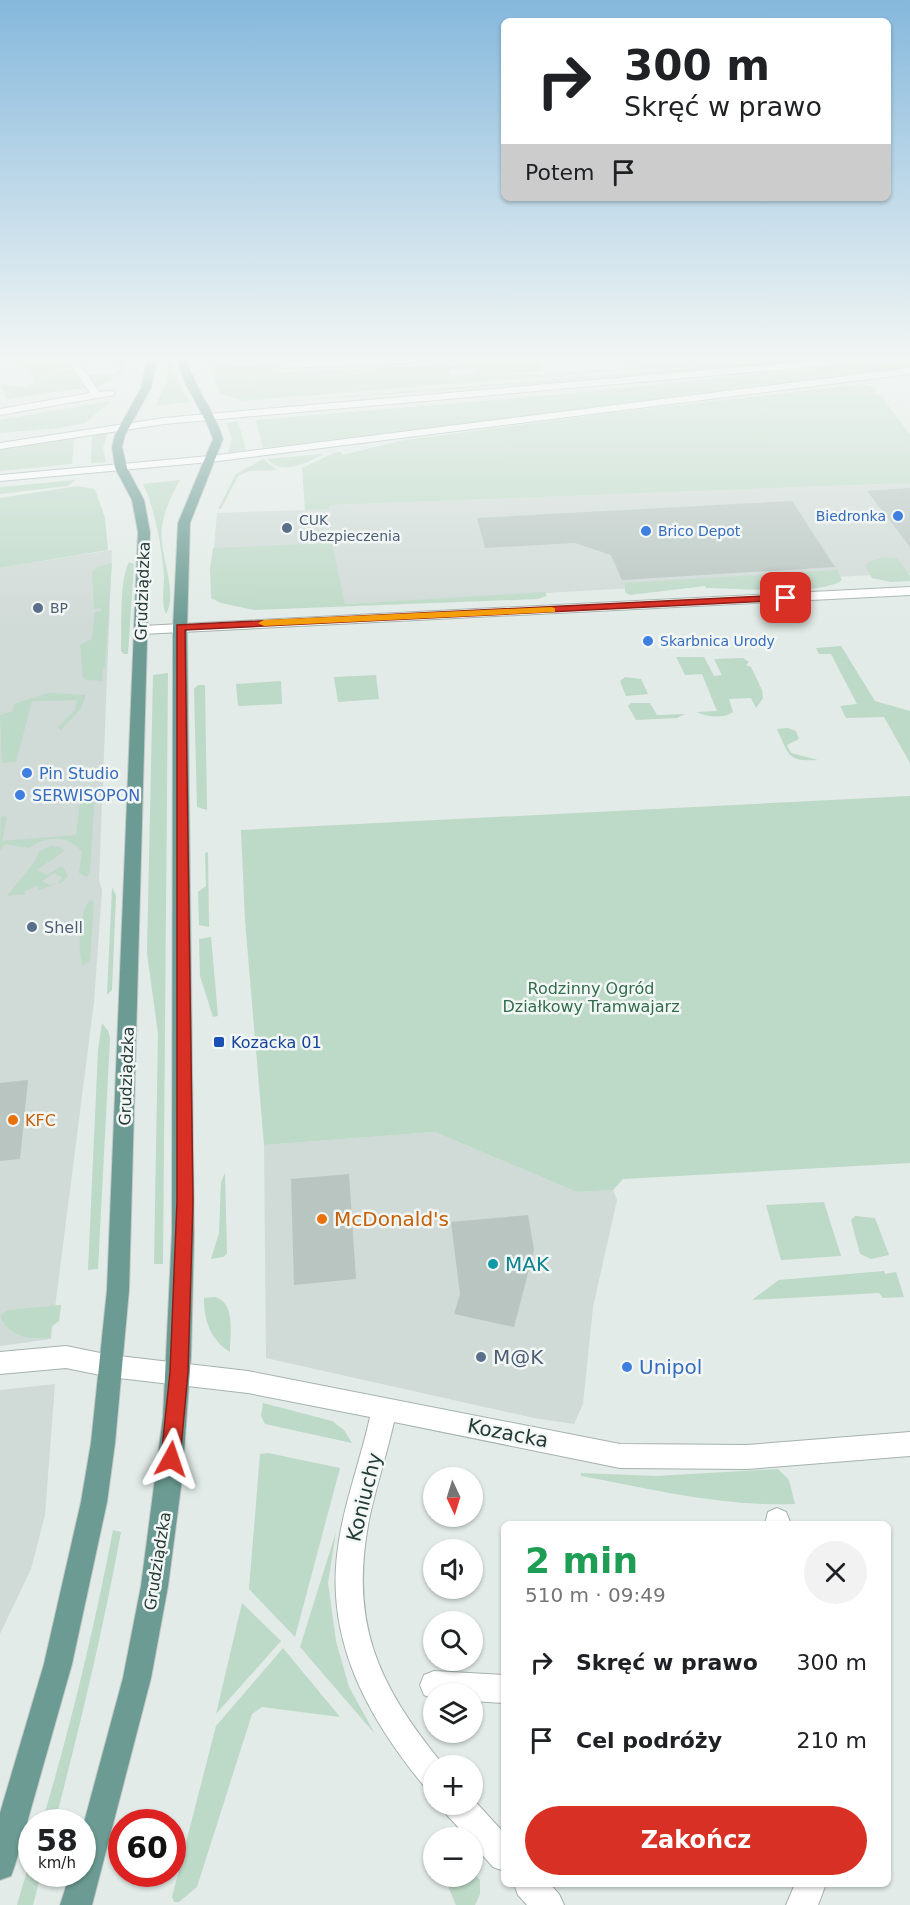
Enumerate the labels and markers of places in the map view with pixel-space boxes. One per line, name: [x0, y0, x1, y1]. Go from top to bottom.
place label: Biedronka: [816, 508, 886, 524]
marker: Biedronka: [891, 509, 905, 523]
place label: CUK Ubezpieczenia: [299, 512, 401, 544]
marker: CUK Ubezpieczenia: [280, 521, 294, 535]
place label: Brico Depot: [658, 523, 741, 539]
marker: Brico Depot: [639, 524, 653, 538]
pin: [760, 572, 811, 623]
place label: BP: [50, 600, 68, 616]
marker: BP: [31, 601, 45, 615]
place label: Skarbnica Urody: [660, 633, 775, 649]
marker: Skarbnica Urody: [641, 634, 655, 648]
place label: Pin Studio: [39, 764, 119, 783]
marker: Pin Studio: [20, 766, 34, 780]
place label: SERWISOPON: [32, 786, 140, 805]
marker: SERWISOPON: [13, 788, 27, 802]
place label: Shell: [44, 918, 83, 937]
marker: Shell: [25, 920, 39, 934]
place label: Kozacka 01: [231, 1033, 322, 1052]
marker: Kozacka 01: [212, 1035, 226, 1049]
place label: KFC: [25, 1111, 56, 1130]
marker: KFC: [6, 1113, 20, 1127]
place label: McDonald's: [334, 1207, 449, 1231]
marker: McDonald's: [315, 1212, 329, 1226]
place label: MAK: [505, 1252, 550, 1276]
marker: MAK: [486, 1257, 500, 1271]
place label: M@K: [493, 1345, 544, 1369]
marker: M@K: [474, 1350, 488, 1364]
place label: Unipol: [639, 1355, 702, 1379]
marker: Unipol: [620, 1360, 634, 1374]

